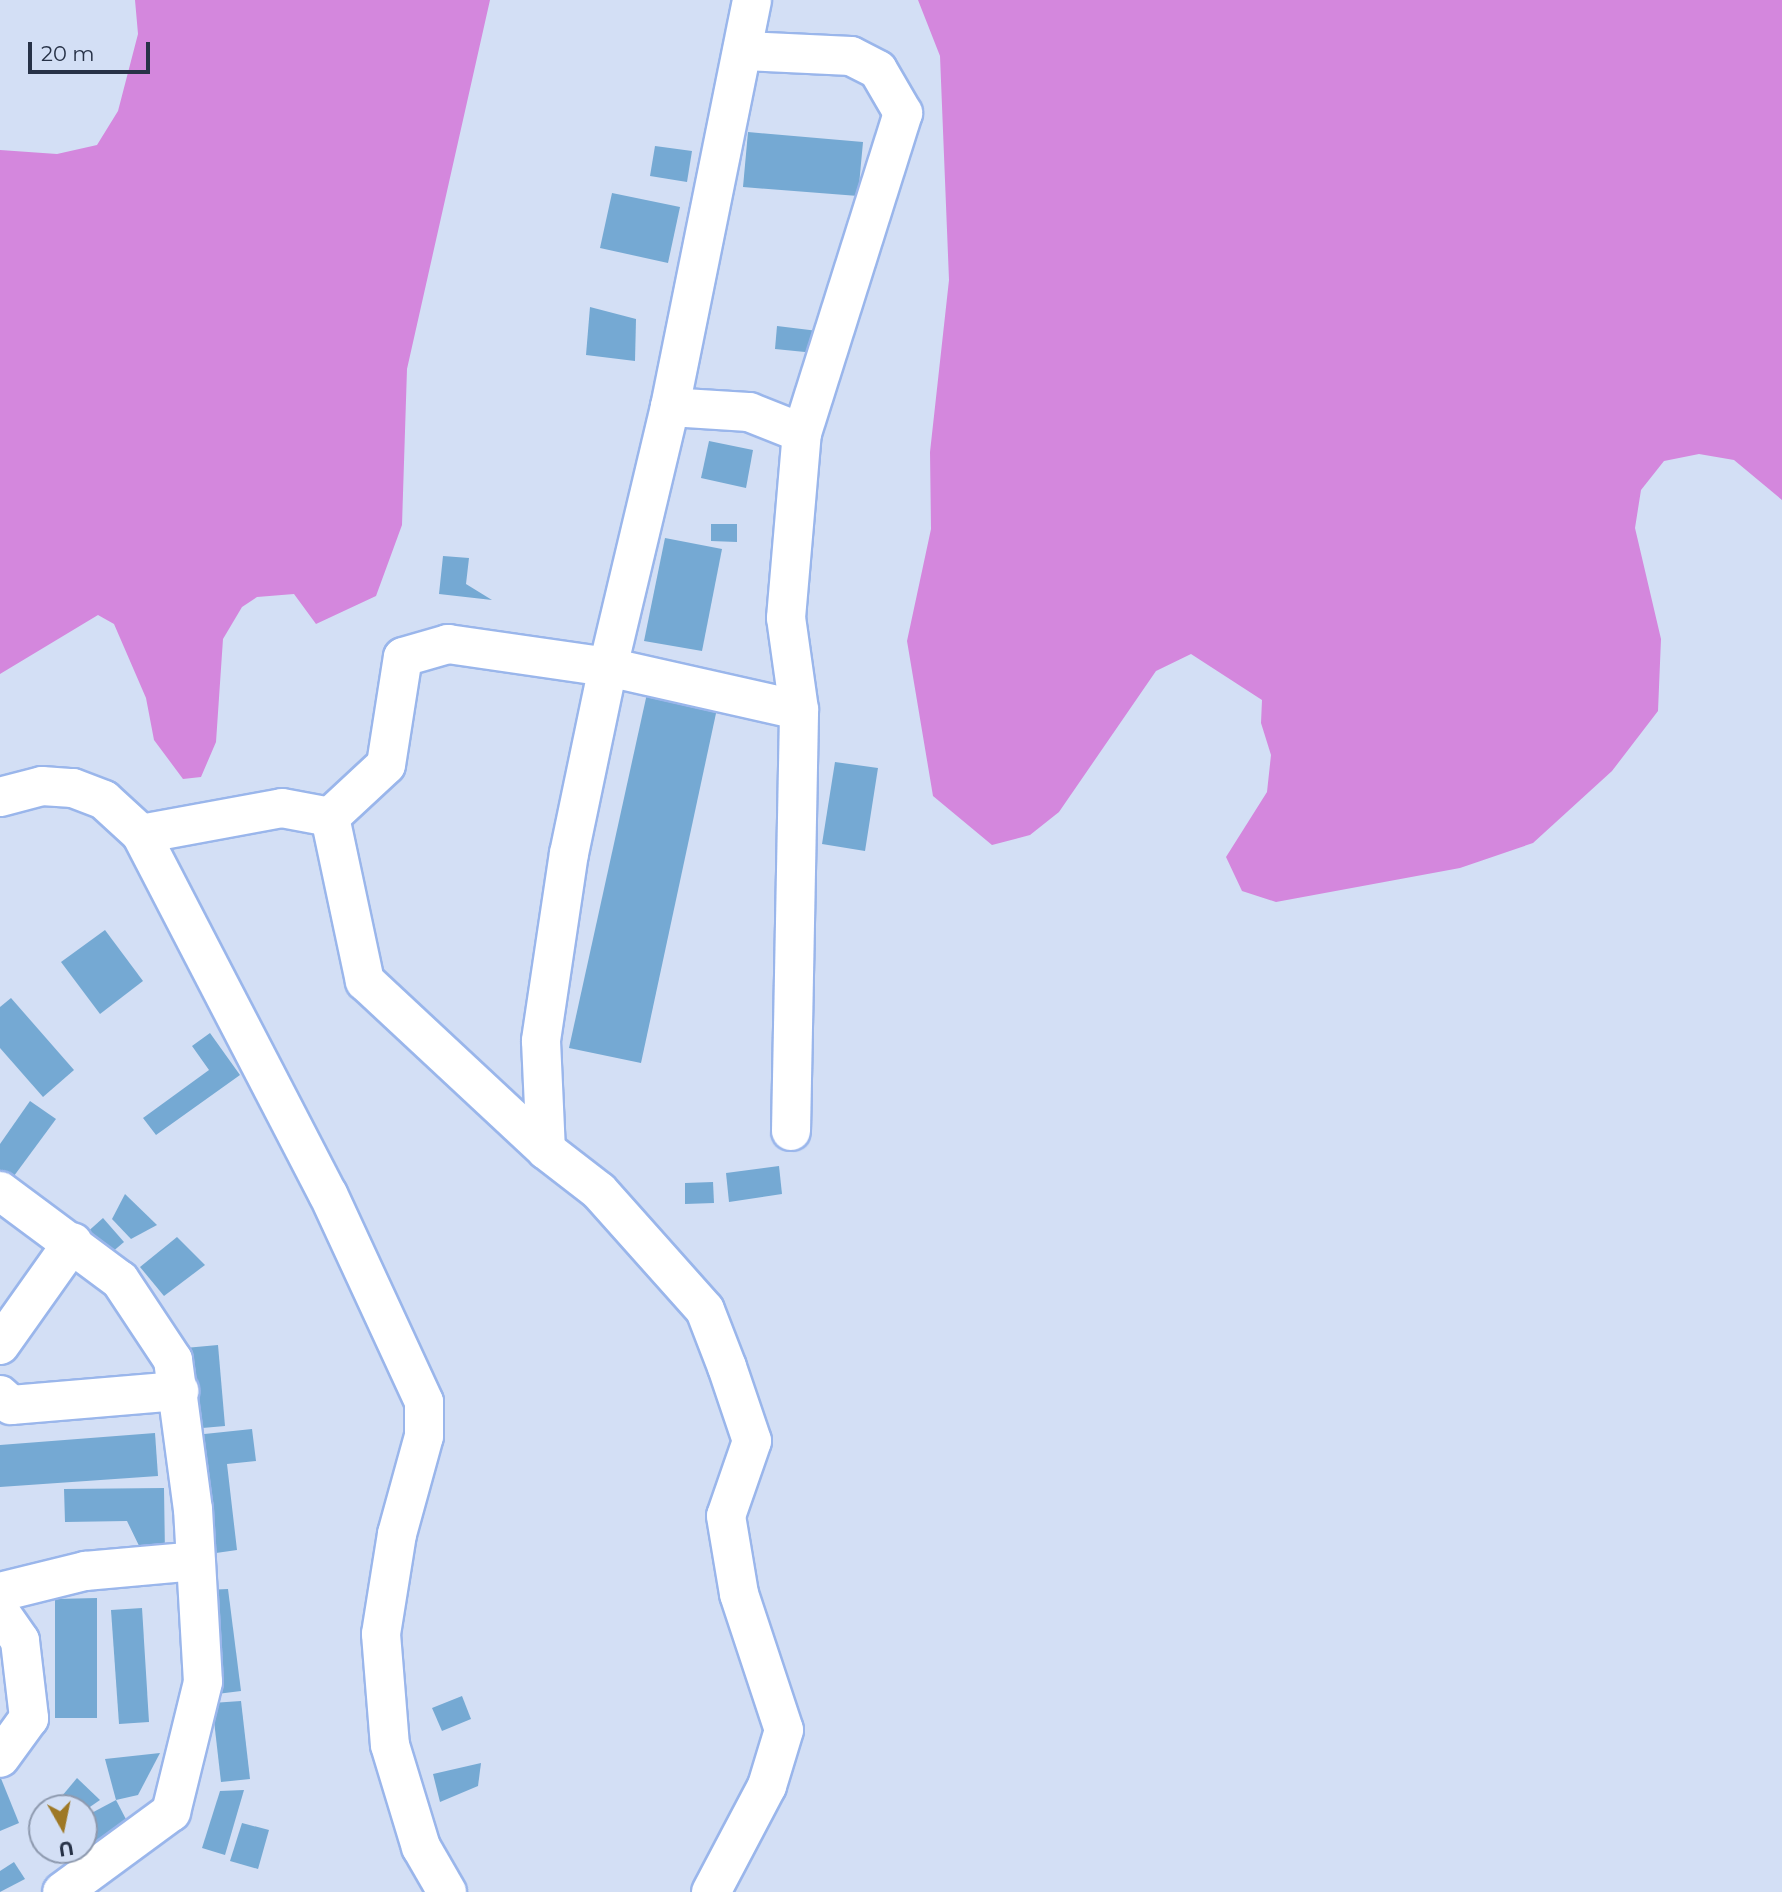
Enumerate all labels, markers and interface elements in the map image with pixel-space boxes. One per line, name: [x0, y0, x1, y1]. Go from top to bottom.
scale bar: [32, 28, 154, 72]
text: 20 m: [41, 41, 95, 66]
north arrow: [28, 1794, 98, 1864]
text: U: [57, 1836, 75, 1861]

